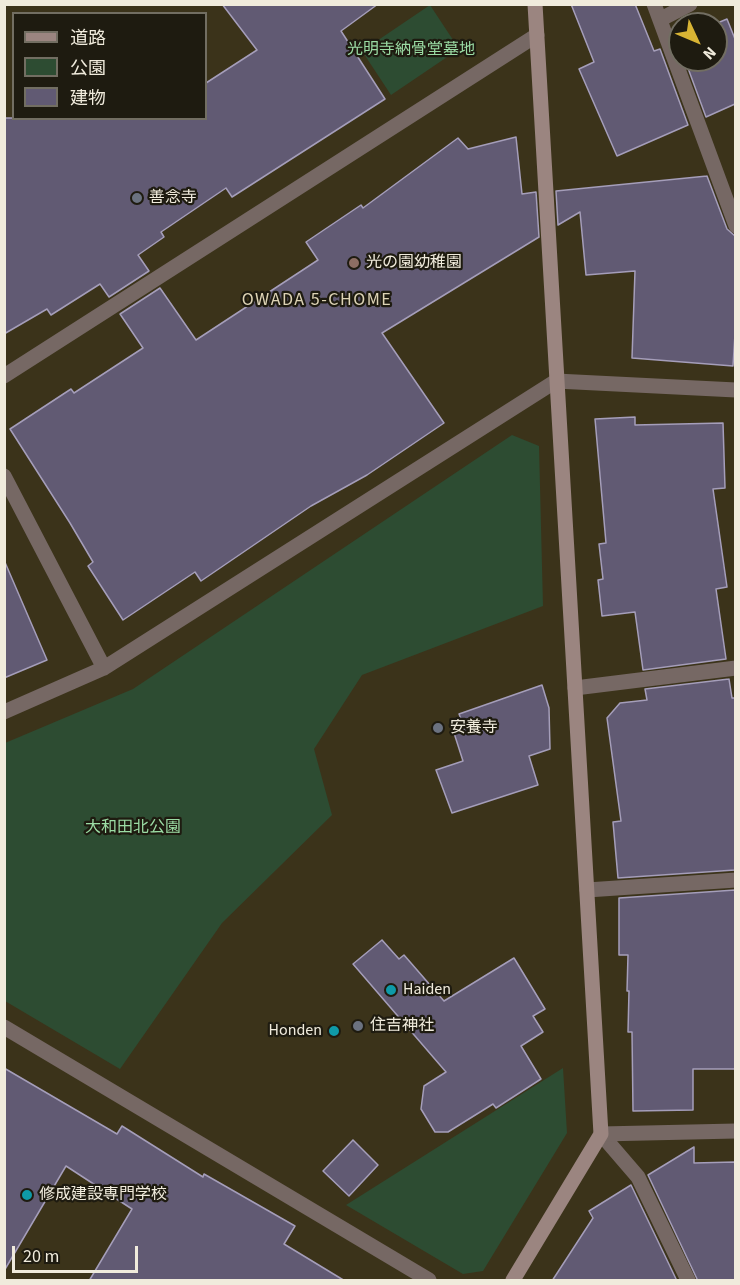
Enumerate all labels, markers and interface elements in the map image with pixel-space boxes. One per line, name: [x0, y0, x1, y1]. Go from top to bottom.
legend: [12, 12, 207, 120]
north arrow: [668, 12, 728, 72]
text: 道路: [70, 26, 106, 51]
park label: 光明寺納骨堂墓地: [347, 40, 475, 60]
text: N: [698, 42, 721, 65]
text: 公園: [70, 56, 106, 81]
text: 建物: [70, 86, 106, 111]
place label: 善念寺: [149, 188, 197, 208]
marker: 善念寺: [130, 191, 144, 205]
place label: 光の園幼稚園: [366, 253, 462, 273]
marker: 光の園幼稚園: [347, 256, 361, 270]
district label: OWADA 5-CHOME: [242, 290, 392, 312]
place label: 安養寺: [450, 718, 498, 738]
marker: 安養寺: [431, 721, 445, 735]
park label: 大和田北公園: [85, 818, 181, 838]
place label: Haiden: [403, 980, 451, 1000]
marker: Haiden: [384, 983, 398, 997]
place label: 住吉神社: [370, 1016, 434, 1036]
marker: 住吉神社: [351, 1019, 365, 1033]
place label: Honden: [269, 1021, 322, 1041]
marker: Honden: [327, 1024, 341, 1038]
place label: 修成建設専門学校: [39, 1185, 167, 1205]
marker: 修成建設専門学校: [20, 1188, 34, 1202]
scale bar: [15, 1234, 141, 1272]
text: 20 m: [23, 1244, 59, 1269]

